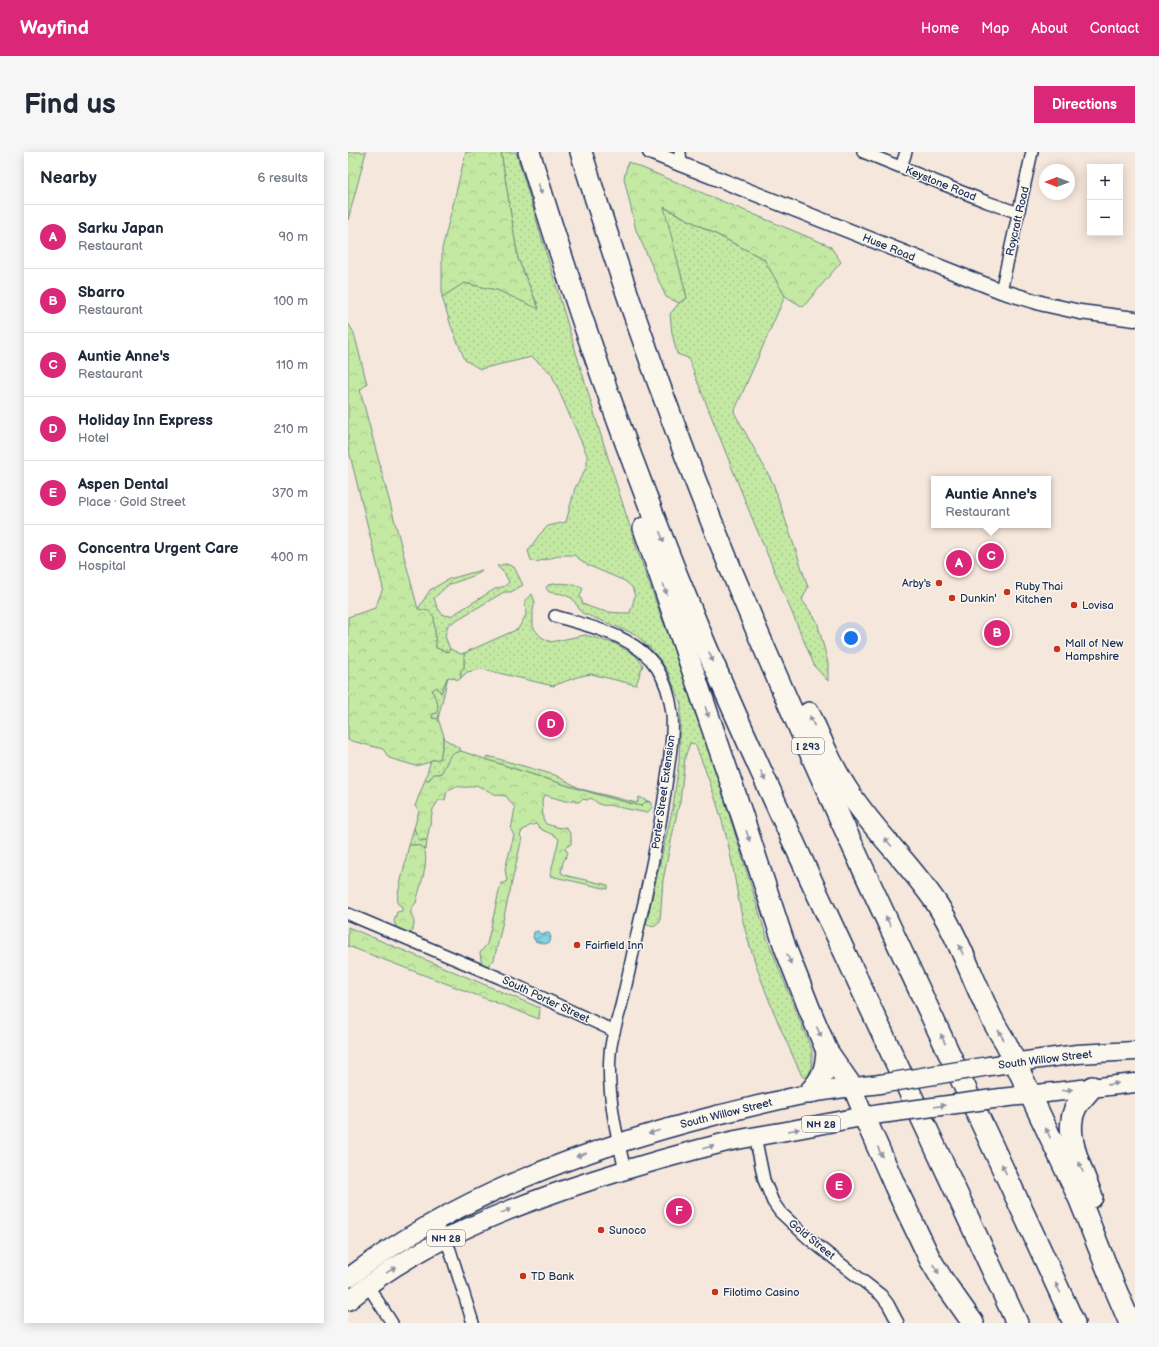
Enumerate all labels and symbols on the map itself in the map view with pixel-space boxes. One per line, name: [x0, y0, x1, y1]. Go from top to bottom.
street label: Keystone Road: [903, 163, 978, 204]
north arrow: [1039, 164, 1075, 200]
one-way arrow: [537, 184, 543, 196]
street label: Roycraft Road: [1003, 185, 1032, 257]
street label: Huse Road: [861, 231, 917, 264]
one-way arrow: [659, 531, 665, 543]
pin: C: [978, 541, 1004, 571]
pin: A: [946, 548, 972, 578]
place label: Arby's: [902, 577, 932, 590]
marker: Arby's: [934, 578, 944, 588]
place label: Ruby Thai Kitchen: [1015, 580, 1063, 606]
one-way arrow: [662, 584, 668, 596]
marker: Ruby Thai Kitchen: [1002, 587, 1012, 597]
place label: Dunkin': [960, 592, 997, 605]
marker: Dunkin': [947, 593, 957, 603]
place label: Lovisa: [1082, 599, 1114, 612]
marker: Lovisa: [1069, 600, 1079, 610]
pin: B: [984, 618, 1010, 648]
your location: [841, 628, 861, 648]
place label: Mall of New Hampshire: [1065, 637, 1124, 663]
marker: Mall of New Hampshire: [1052, 644, 1062, 654]
one-way arrow: [708, 651, 714, 663]
one-way arrow: [704, 707, 710, 719]
pin: D: [538, 709, 564, 739]
one-way arrow: [809, 715, 815, 727]
street label: Porter Street Extension: [649, 734, 678, 850]
road number: I 293: [792, 738, 824, 754]
one-way arrow: [760, 770, 766, 782]
one-way arrow: [745, 830, 751, 842]
one-way arrow: [884, 837, 893, 848]
one-way arrow: [885, 915, 891, 927]
place label: Fairfield Inn: [585, 939, 643, 952]
marker: Fairfield Inn: [572, 940, 582, 950]
one-way arrow: [958, 944, 964, 955]
one-way arrow: [787, 954, 793, 966]
street label: South Porter Street: [500, 974, 592, 1026]
one-way arrow: [816, 1027, 822, 1038]
one-way arrow: [998, 1029, 1005, 1041]
one-way arrow: [940, 1033, 946, 1045]
street label: South Willow Street: [997, 1047, 1093, 1072]
one-way arrow: [1107, 1081, 1119, 1087]
one-way arrow: [1061, 1087, 1073, 1094]
street label: South Willow Street: [679, 1096, 774, 1131]
one-way arrow: [934, 1103, 946, 1110]
road number: NH 28: [802, 1116, 840, 1132]
one-way arrow: [788, 1126, 800, 1132]
one-way arrow: [1045, 1127, 1051, 1139]
one-way arrow: [648, 1129, 660, 1135]
one-way arrow: [703, 1144, 715, 1150]
one-way arrow: [877, 1146, 883, 1157]
one-way arrow: [575, 1152, 587, 1158]
one-way arrow: [1078, 1160, 1084, 1172]
one-way arrow: [1001, 1164, 1007, 1175]
pin: E: [826, 1171, 852, 1201]
pin: F: [666, 1196, 692, 1226]
one-way arrow: [501, 1208, 512, 1214]
street label: Gold Street: [786, 1217, 838, 1262]
place label: Sunoco: [609, 1224, 646, 1237]
marker: Sunoco: [596, 1225, 606, 1235]
road number: NH 28: [427, 1230, 465, 1246]
one-way arrow: [932, 1263, 939, 1275]
one-way arrow: [385, 1267, 397, 1274]
place label: TD Bank: [531, 1270, 575, 1283]
marker: TD Bank: [518, 1271, 528, 1281]
one-way arrow: [1055, 1282, 1061, 1293]
place label: Filotimo Casino: [723, 1286, 799, 1299]
marker: Filotimo Casino: [710, 1287, 720, 1297]

